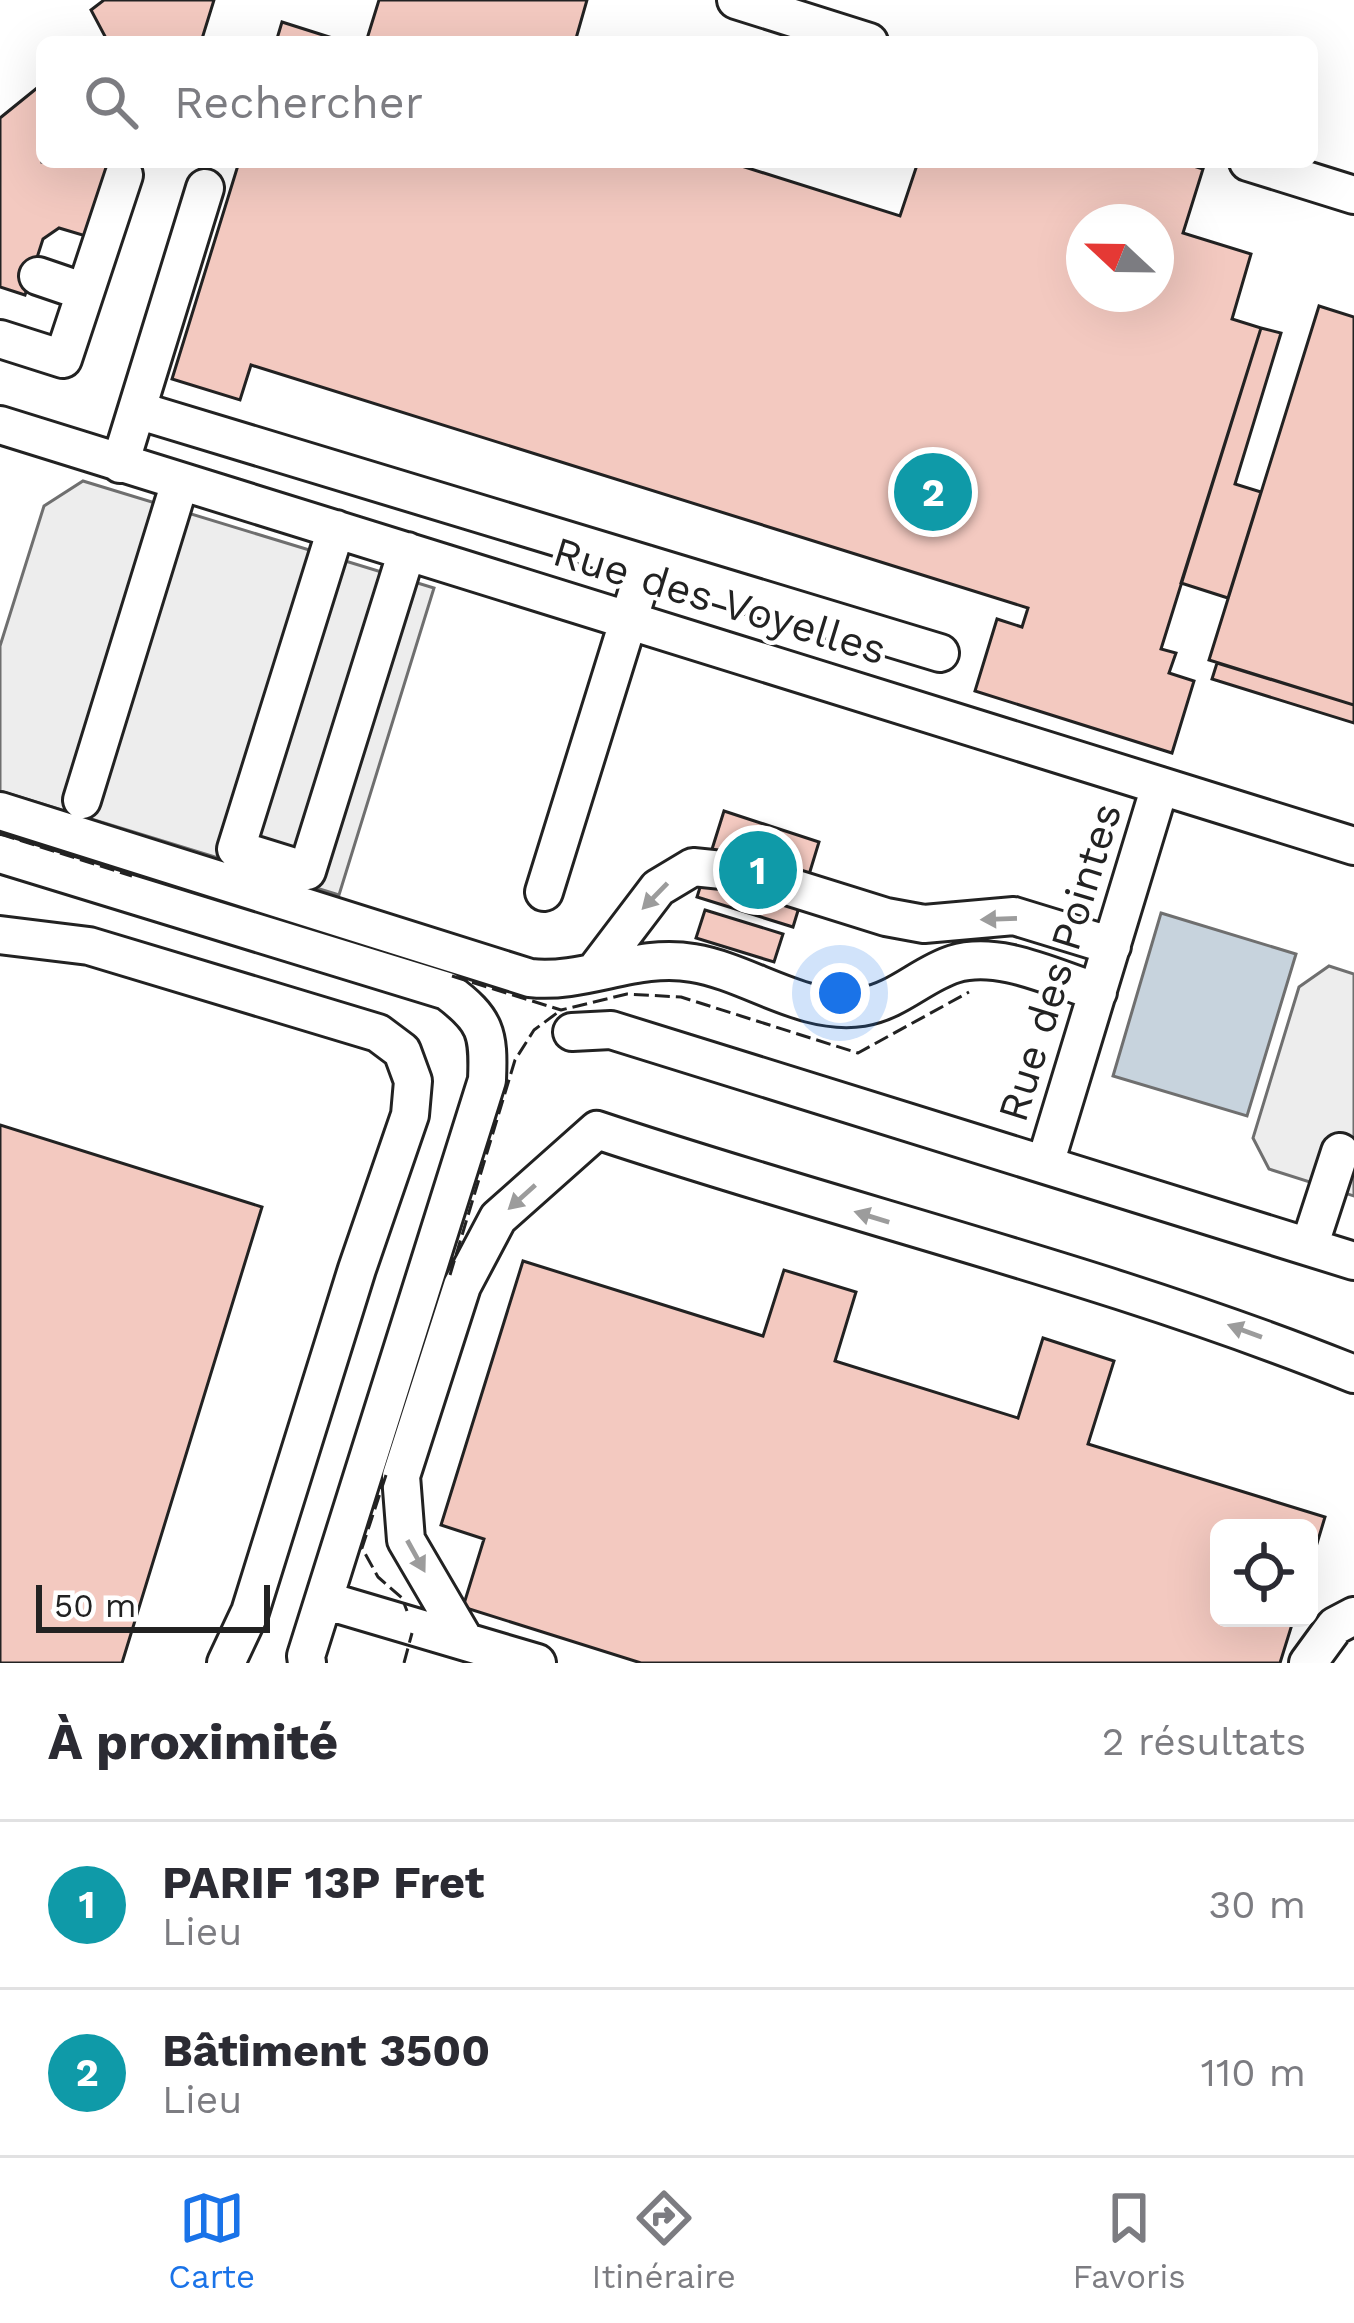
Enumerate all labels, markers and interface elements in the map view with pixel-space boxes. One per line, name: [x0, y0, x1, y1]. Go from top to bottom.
search box: [36, 36, 1318, 168]
icon: search: [78, 69, 144, 135]
text: Rechercher: [174, 76, 423, 129]
north arrow: [1066, 204, 1174, 312]
pin: 2: [894, 447, 972, 537]
street label: Rue des Voyelles: [548, 527, 892, 674]
street label: Rue des Pointes: [988, 797, 1131, 1127]
pin: 1: [719, 825, 797, 915]
one-way arrow: [642, 881, 670, 910]
one-way arrow: [979, 910, 1017, 929]
your location: [810, 963, 870, 1023]
one-way arrow: [507, 1183, 536, 1210]
one-way arrow: [853, 1207, 890, 1225]
one-way arrow: [1227, 1320, 1263, 1339]
map controls: [1210, 1519, 1318, 1627]
button: locate: [1210, 1519, 1318, 1627]
one-way arrow: [405, 1538, 426, 1573]
scale bar: [36, 1579, 270, 1632]
text: 50 m: [54, 1586, 136, 1625]
text: À proximité: [48, 1712, 338, 1771]
text: 2 résultats: [1102, 1719, 1306, 1764]
text: PARIF 13P Fret: [162, 1856, 484, 1909]
text: 1: [79, 1882, 95, 1927]
text: 30 m: [1209, 1882, 1306, 1927]
text: Lieu: [162, 1909, 242, 1954]
text: Bâtiment 3500: [162, 2024, 490, 2077]
text: 2: [75, 2050, 99, 2095]
text: 110 m: [1201, 2050, 1306, 2095]
text: Lieu: [162, 2077, 242, 2122]
tab: Carte: [168, 2185, 255, 2296]
tab: Itinéraire: [592, 2185, 736, 2296]
tab: Favoris: [1073, 2185, 1186, 2296]

